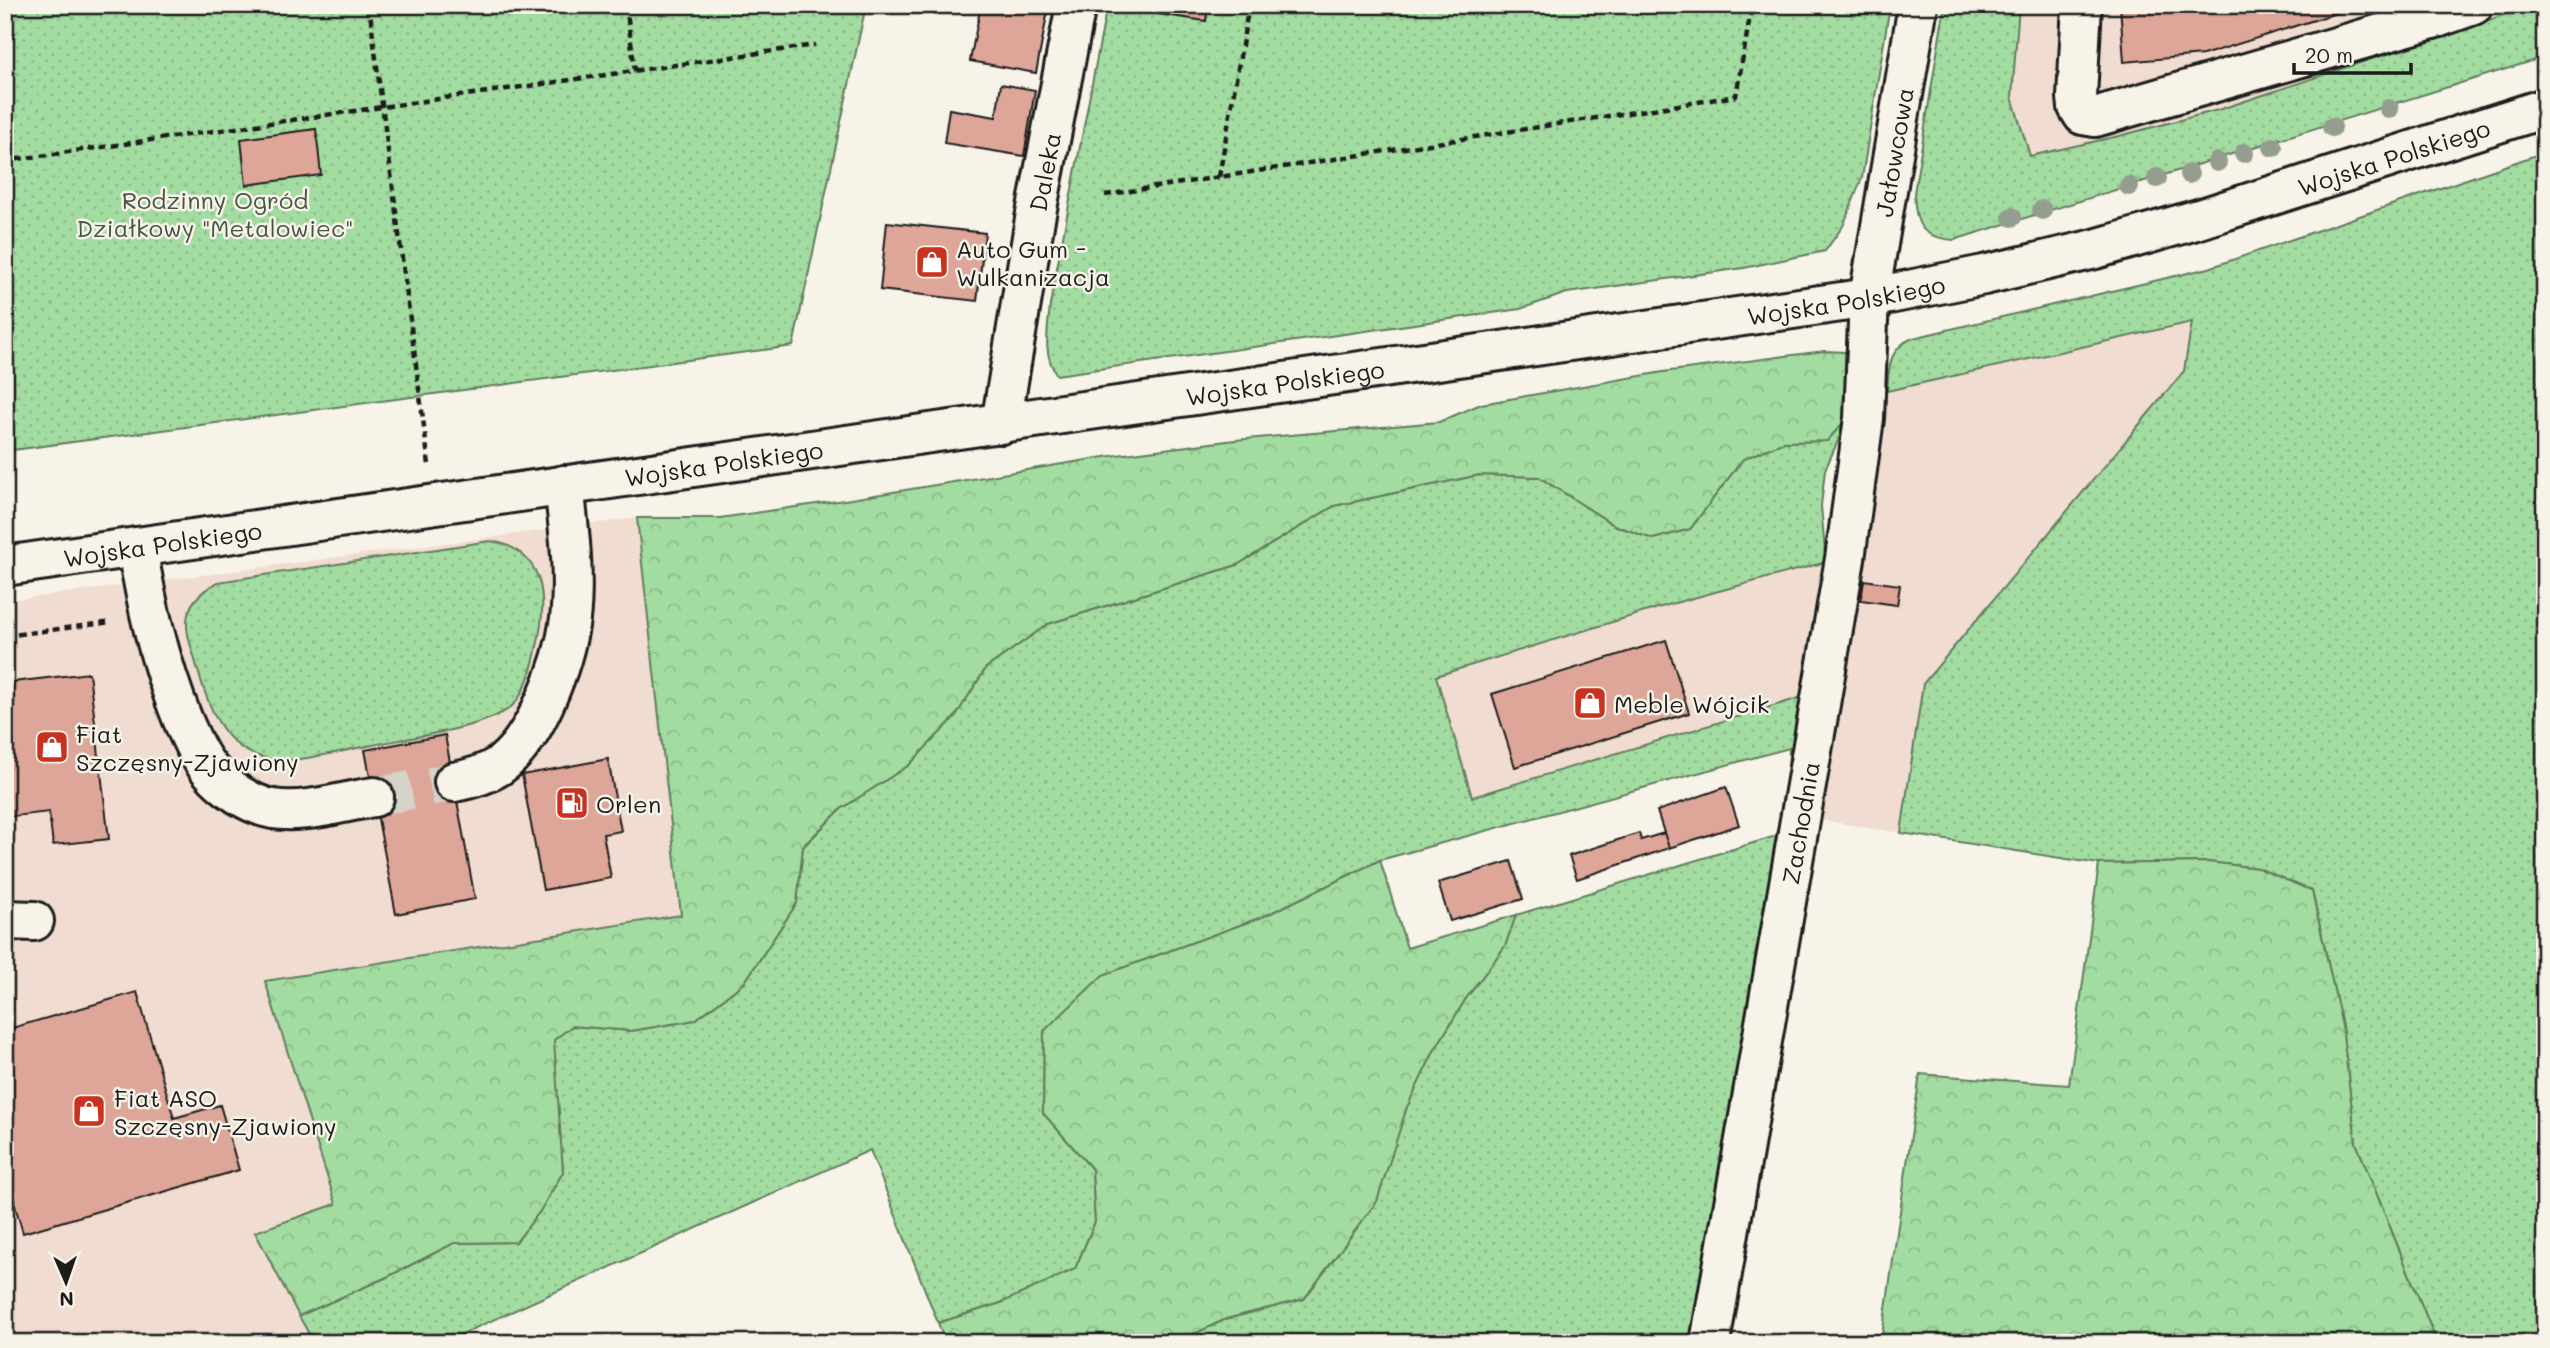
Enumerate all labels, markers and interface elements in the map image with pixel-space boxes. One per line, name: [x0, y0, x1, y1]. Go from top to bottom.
scale bar: [2294, 32, 2412, 76]
text: 20 m: [2305, 41, 2353, 68]
street label: Jałowcowa: [1867, 85, 1919, 219]
street label: Wojska Polskiego: [2293, 111, 2494, 202]
street label: Daleka: [1021, 129, 1067, 214]
park label: Rodzinny Ogród Działkowy "Metalowiec": [76, 184, 354, 243]
place label: Auto Gum - Wulkanizacja: [956, 233, 1110, 292]
shop icon: Auto Gum - Wulkanizacja: [913, 243, 951, 281]
street label: Wojska Polskiego: [1745, 268, 1947, 331]
street label: Wojska Polskiego: [1184, 352, 1386, 412]
street label: Wojska Polskiego: [622, 433, 825, 492]
street label: Wojska Polskiego: [61, 514, 264, 573]
shop icon: Meble Wójcik: [1571, 684, 1609, 722]
place label: Meble Wójcik: [1614, 688, 1769, 719]
place label: Fiat Szczęsny-Zjawiony: [76, 718, 298, 777]
shop icon: Fiat Szczęsny-Zjawiony: [33, 728, 71, 766]
street label: Zachodnia: [1774, 759, 1825, 886]
fuel station icon: Orlen: [553, 784, 591, 822]
place label: Orlen: [596, 788, 661, 819]
place label: Fiat ASO Szczęsny-Zjawiony: [114, 1082, 336, 1141]
shop icon: Fiat ASO Szczęsny-Zjawiony: [70, 1092, 108, 1130]
north arrow: [32, 1246, 102, 1316]
text: N: [59, 1287, 74, 1312]

